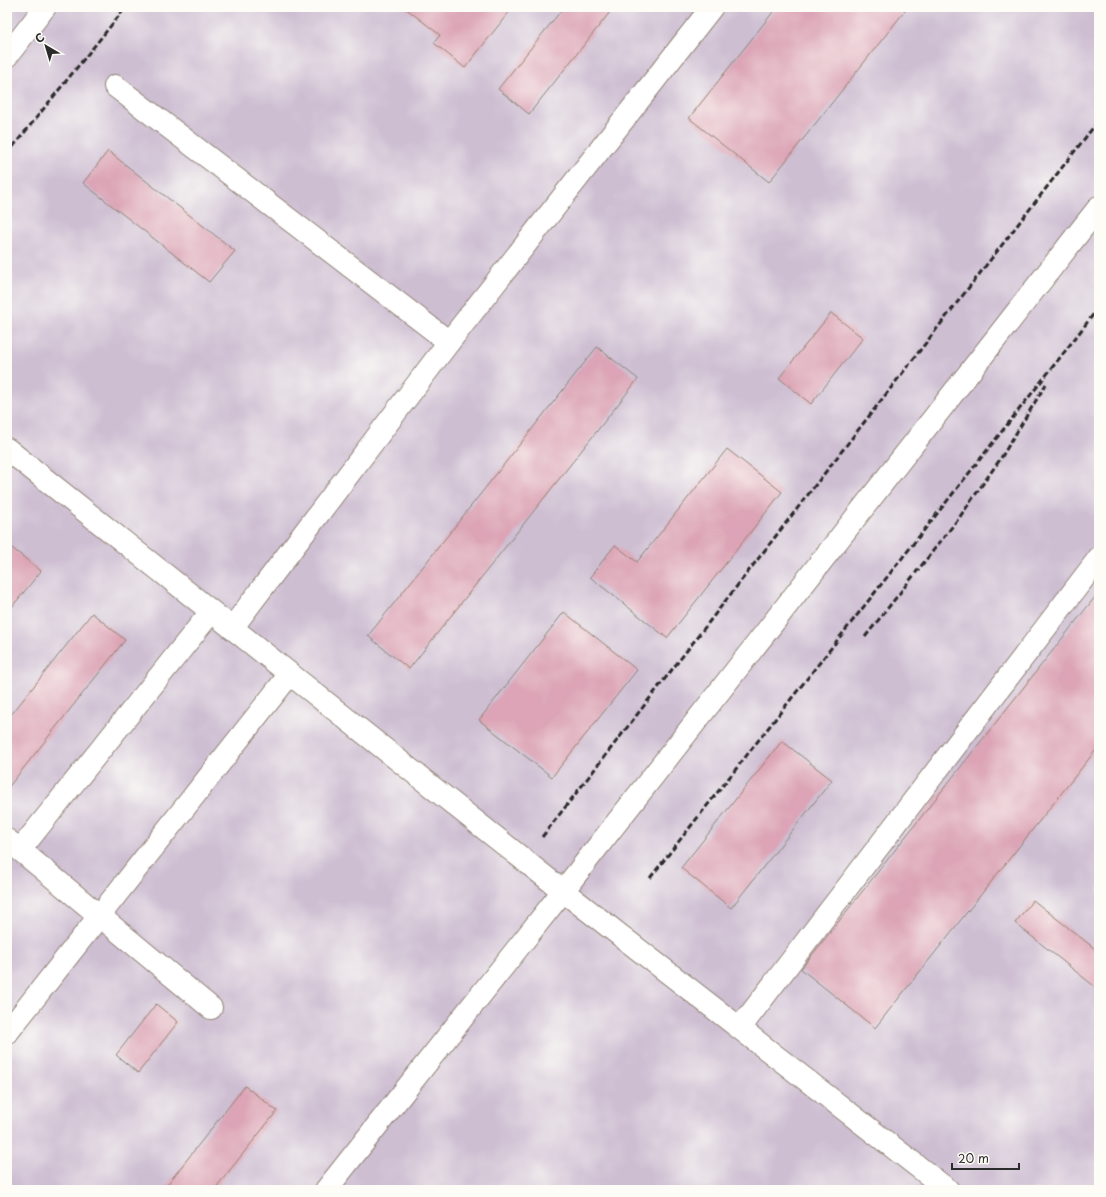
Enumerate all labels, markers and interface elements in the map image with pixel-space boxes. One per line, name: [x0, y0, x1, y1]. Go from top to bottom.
north arrow: [26, 26, 66, 66]
text: С: [31, 28, 48, 47]
scale bar: [952, 1145, 1019, 1171]
text: 20 m: [958, 1149, 989, 1167]

